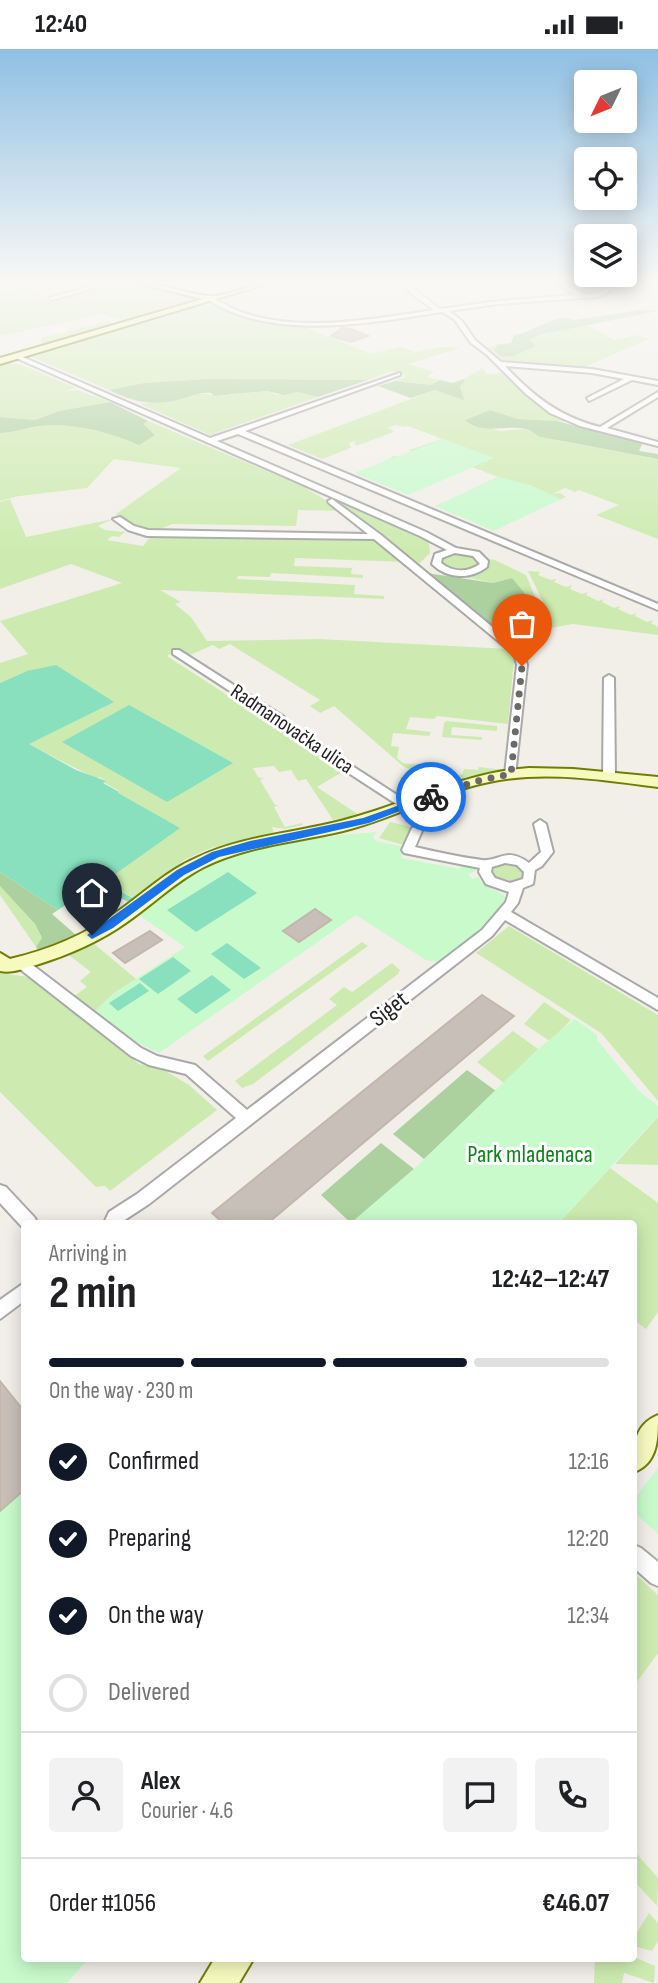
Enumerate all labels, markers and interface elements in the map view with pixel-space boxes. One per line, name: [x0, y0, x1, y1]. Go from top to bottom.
text: 12:40: [35, 9, 87, 40]
north arrow: [574, 70, 637, 133]
map controls: [574, 70, 637, 287]
button: locate: [574, 147, 637, 210]
button: layers: [574, 224, 637, 287]
pin: [492, 594, 552, 666]
icon: bag: [503, 605, 541, 643]
street label: Radmanovačka ulica: [226, 679, 358, 779]
courier: [396, 762, 466, 832]
icon: bike: [412, 778, 450, 816]
pin: [62, 863, 122, 935]
icon: home: [73, 874, 111, 912]
street label: Siget: [364, 985, 414, 1033]
park label: Park mladenaca: [467, 1140, 593, 1169]
text: Arriving in: [49, 1240, 127, 1268]
text: 12:42–12:47: [492, 1264, 609, 1295]
text: 2 min: [49, 1266, 137, 1321]
text: On the way · 230 m: [49, 1377, 193, 1405]
icon: check: [49, 1443, 87, 1481]
text: Confirmed: [108, 1446, 199, 1477]
text: 12:16: [569, 1448, 609, 1476]
icon: check: [49, 1520, 87, 1558]
text: Preparing: [108, 1523, 191, 1554]
text: 12:20: [567, 1525, 609, 1553]
icon: check: [49, 1597, 87, 1635]
text: On the way: [108, 1600, 204, 1631]
text: 12:34: [568, 1602, 609, 1630]
text: Delivered: [108, 1677, 190, 1708]
button: person: [49, 1758, 123, 1832]
button: chat: [443, 1758, 517, 1832]
button: phone: [535, 1758, 609, 1832]
text: Alex: [141, 1766, 181, 1797]
text: Courier · 4.6: [141, 1797, 233, 1825]
text: Order #1056: [49, 1888, 156, 1919]
text: €46.07: [542, 1888, 609, 1919]

